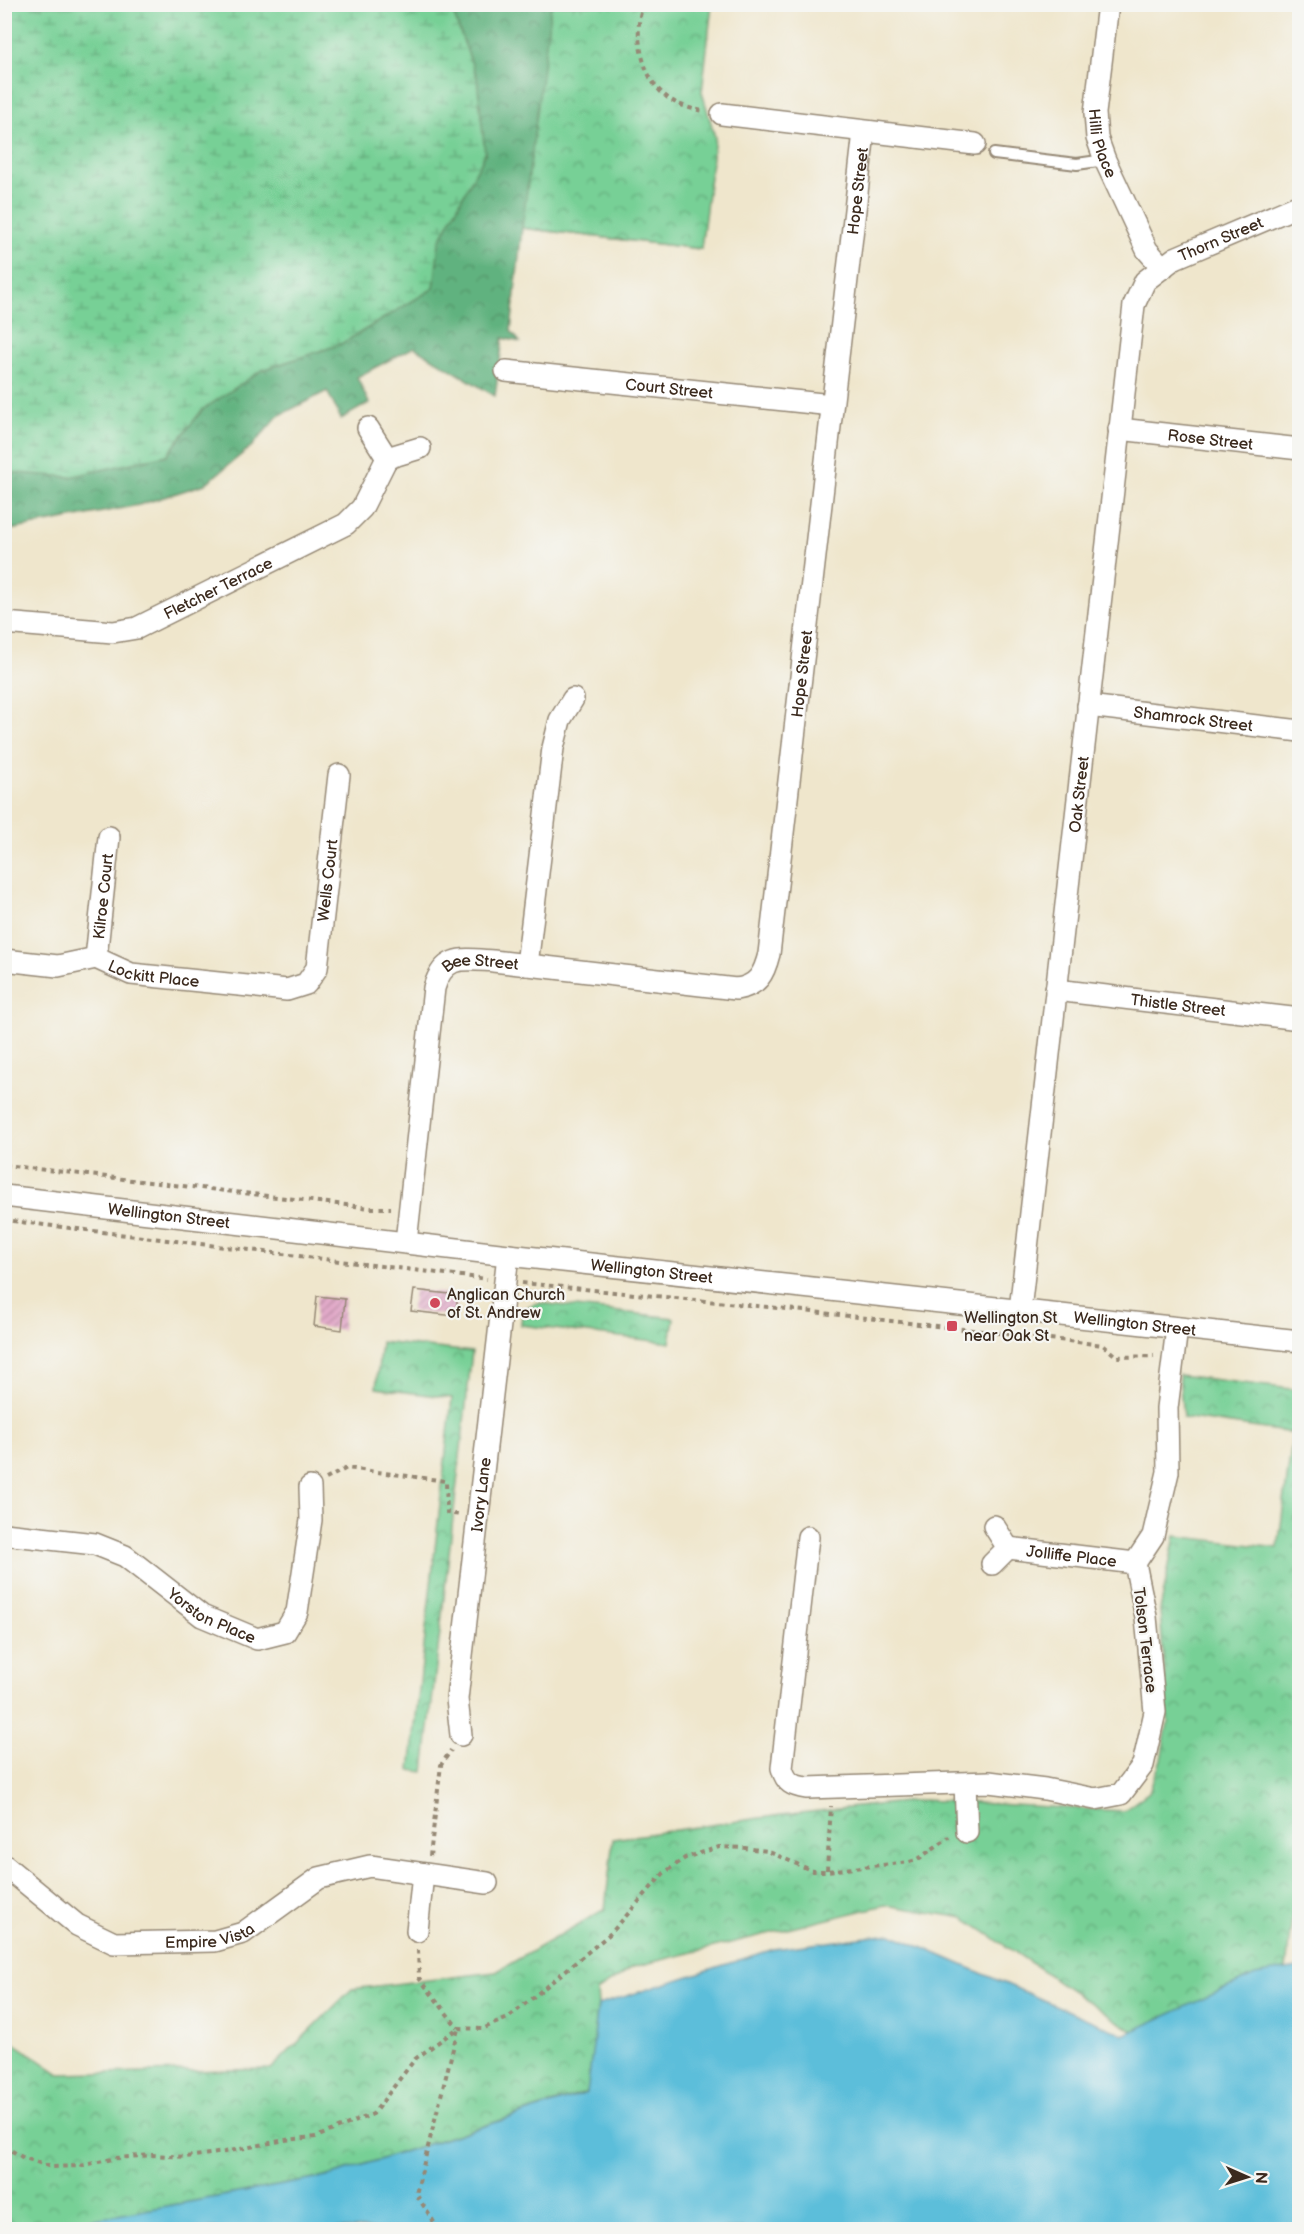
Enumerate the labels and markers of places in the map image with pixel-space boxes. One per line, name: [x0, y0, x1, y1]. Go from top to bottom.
place label: Anglican Church of St. Andrew: [447, 1286, 565, 1323]
marker: Anglican Church of St. Andrew: [428, 1296, 442, 1310]
place label: Wellington St near Oak St: [964, 1309, 1058, 1346]
marker: Wellington St near Oak St: [945, 1319, 959, 1333]

